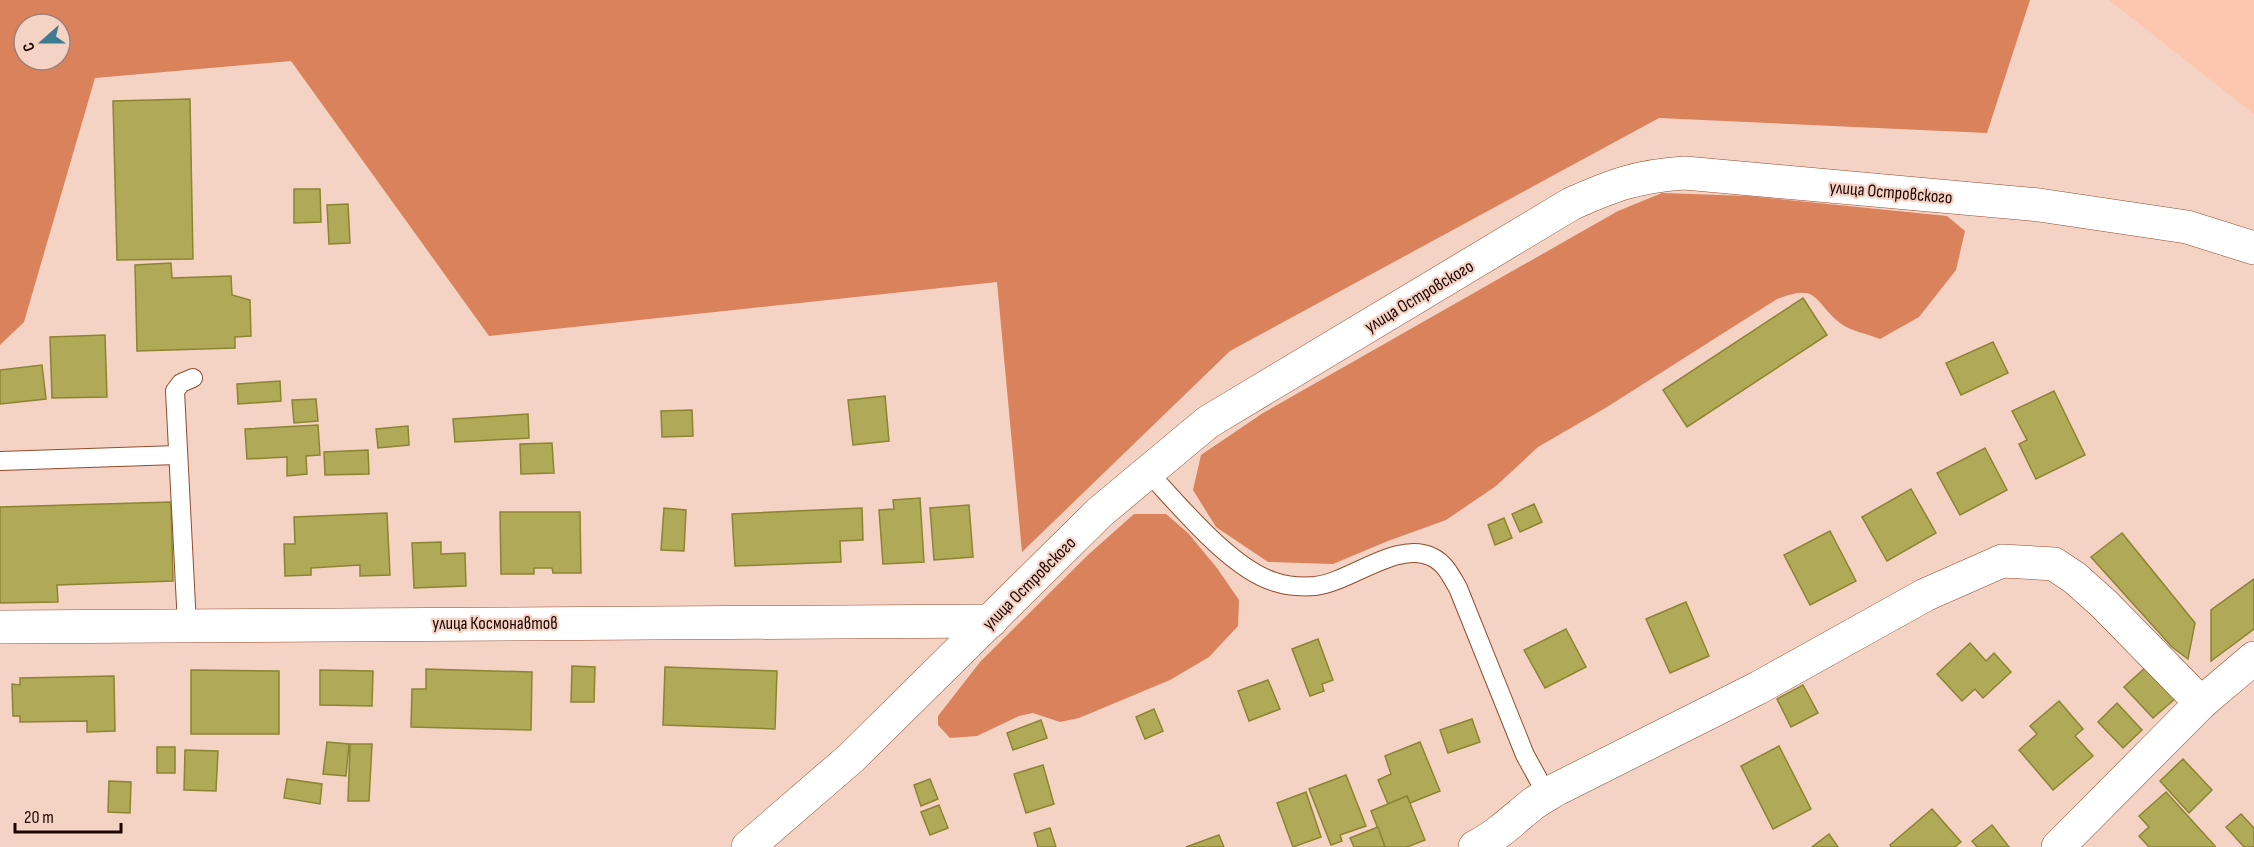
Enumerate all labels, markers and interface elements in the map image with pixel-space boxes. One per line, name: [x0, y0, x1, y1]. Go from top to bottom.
north arrow: [12, 12, 72, 72]
text: С: [19, 40, 40, 54]
street label: улица Островского: [1829, 177, 1953, 208]
street label: улица Островского: [1361, 256, 1478, 337]
street label: улица Островского: [978, 532, 1080, 634]
street label: улица Космонавтов: [432, 613, 558, 634]
scale bar: [15, 796, 122, 834]
text: 20 m: [24, 807, 54, 828]

